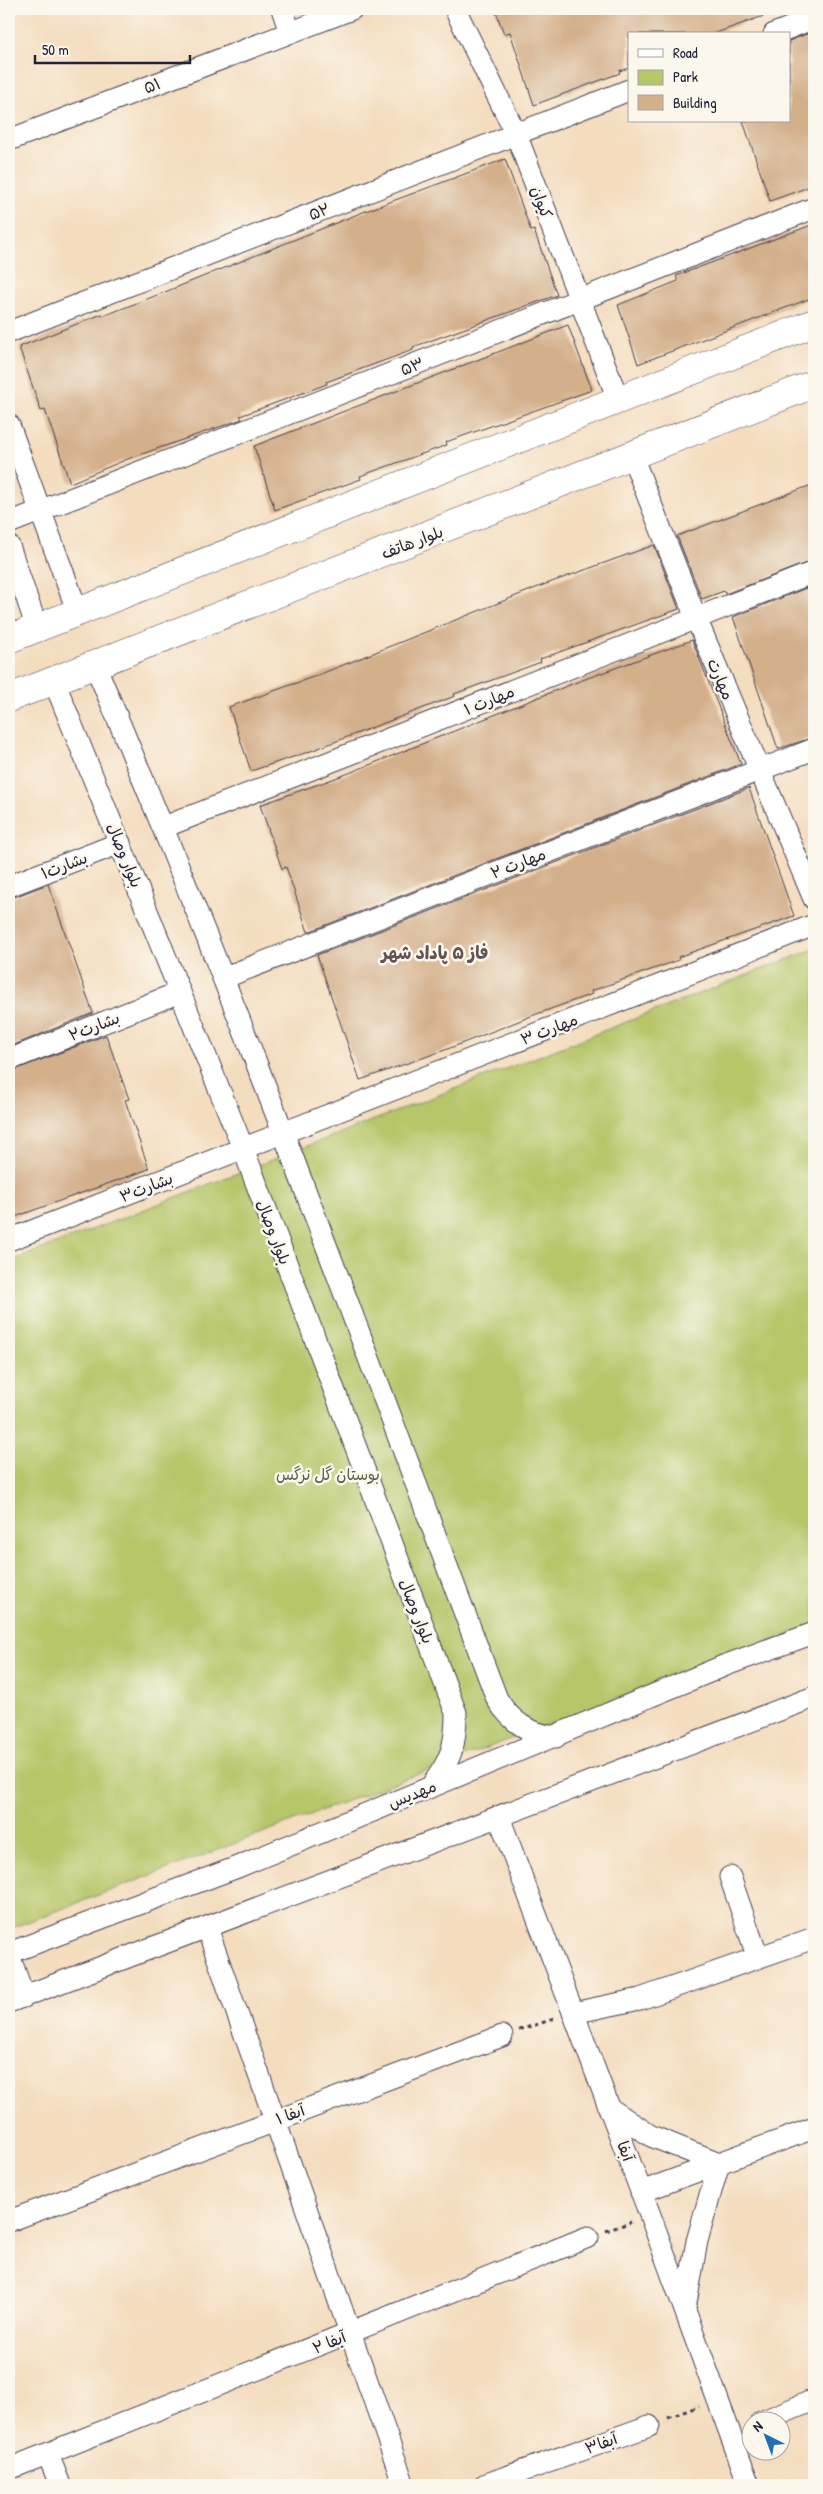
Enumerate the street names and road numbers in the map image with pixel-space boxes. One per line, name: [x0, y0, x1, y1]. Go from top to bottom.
street label: ۵۱: [140, 72, 164, 98]
street label: کیوان: [526, 183, 558, 222]
street label: ۵۲: [305, 197, 333, 225]
street label: ۵۳: [397, 351, 427, 381]
street label: بلوار هاتف: [378, 520, 446, 564]
street label: مهارت: [702, 655, 740, 703]
street label: مهارت ۱: [460, 680, 518, 720]
street label: بلوار وصال: [102, 819, 148, 891]
street label: مهارت ۲: [487, 842, 549, 884]
street label: بشارت۱: [38, 846, 90, 884]
street label: بشارت۲: [65, 1006, 123, 1046]
street label: مهارت ۳: [517, 1008, 581, 1050]
street label: بشارت۳: [116, 1167, 176, 1207]
street label: بلوار وصال: [252, 1196, 296, 1268]
street label: بلوار وصال: [395, 1575, 439, 1647]
street label: مهدیس: [385, 1774, 439, 1814]
street label: آبفا ۱: [272, 2098, 309, 2129]
street label: آبفا: [612, 2138, 640, 2165]
street label: آبفا ۲: [309, 2325, 350, 2359]
street label: آبفا۳: [582, 2427, 621, 2459]

